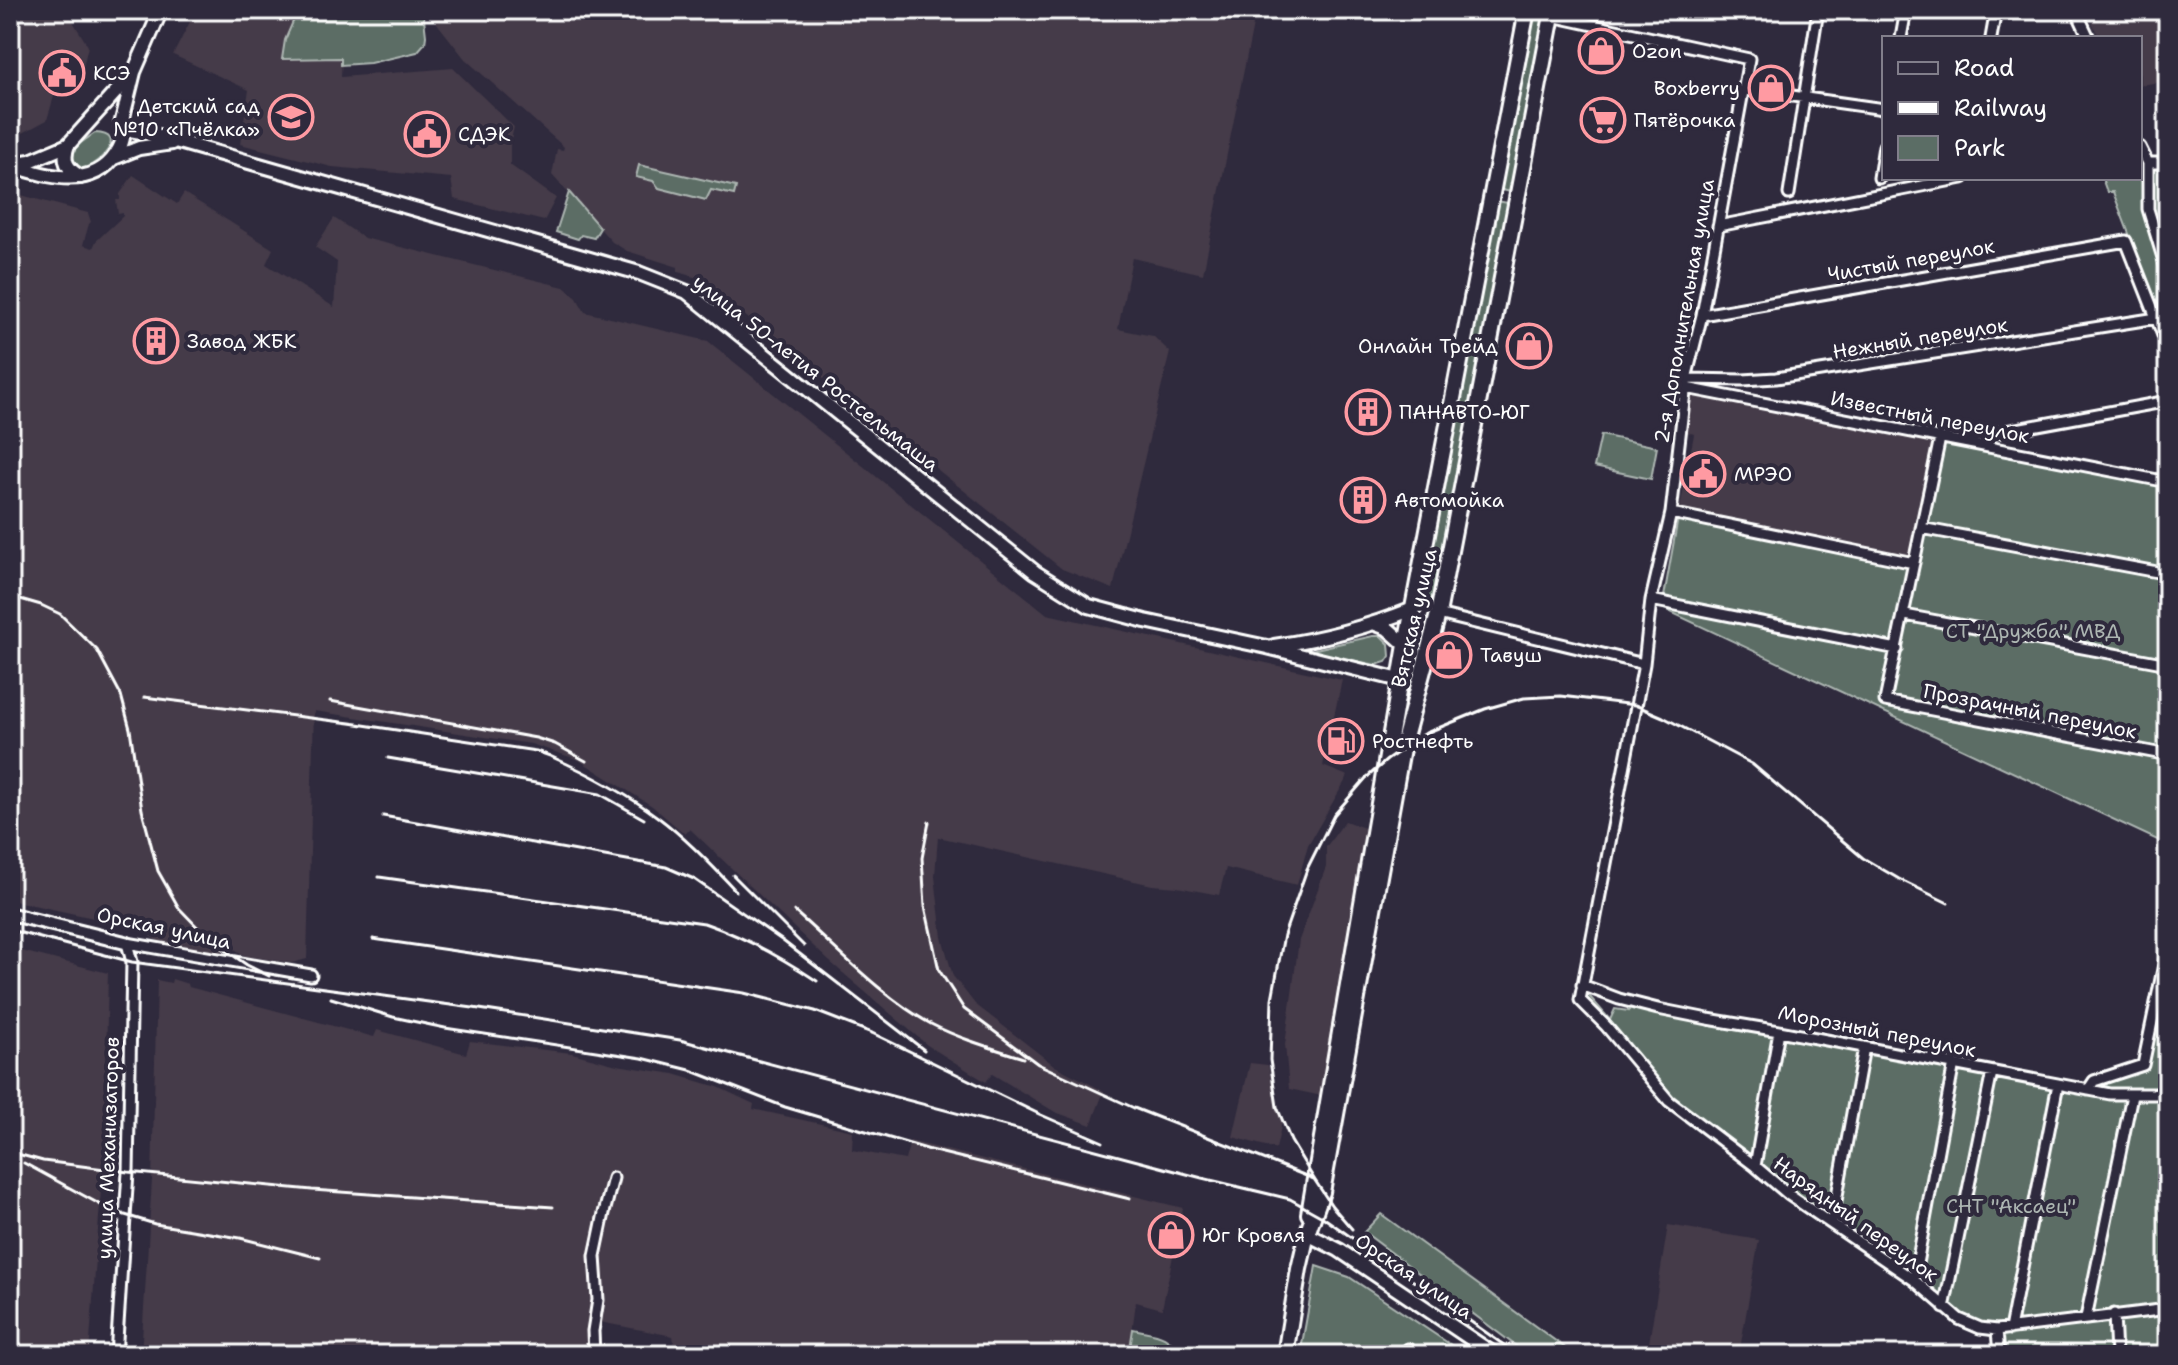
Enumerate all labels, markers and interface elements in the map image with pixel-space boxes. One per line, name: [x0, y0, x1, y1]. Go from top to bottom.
shop icon: Ozon: [1577, 27, 1625, 75]
legend: [1882, 36, 2142, 180]
place label: Ozon: [1632, 38, 1682, 64]
public building icon: КСЭ: [38, 49, 86, 97]
text: Road: [1954, 52, 2014, 84]
place label: КСЭ: [93, 60, 130, 86]
shop icon: Boxberry: [1747, 64, 1795, 112]
place label: Boxberry: [1654, 75, 1740, 101]
text: Railway: [1954, 92, 2047, 124]
place label: Детский сад №10 «Пчёлка»: [113, 93, 260, 142]
school or university icon: Детский сад №10 «Пчёлка»: [267, 93, 315, 141]
supermarket icon: Пятёрочка: [1579, 96, 1627, 144]
place label: Пятёрочка: [1634, 107, 1736, 133]
public building icon: СДЭК: [403, 110, 451, 158]
place label: СДЭК: [458, 121, 511, 147]
text: Park: [1954, 132, 2006, 164]
street label: 2-я Дополнительная улица: [1648, 176, 1720, 445]
street label: Чистый переулок: [1825, 232, 1997, 287]
street label: улица 50-летия Ростсельмаша: [688, 269, 945, 478]
street label: Нежный переулок: [1831, 311, 2010, 365]
building icon: Завод ЖБК: [132, 317, 180, 365]
shop icon: Онлайн Трейд: [1505, 322, 1553, 370]
place label: Завод ЖБК: [187, 328, 297, 354]
place label: Онлайн Трейд: [1358, 333, 1498, 359]
street label: Известный переулок: [1828, 385, 2032, 449]
building icon: ПАНАВТО-ЮГ: [1344, 388, 1392, 436]
place label: ПАНАВТО-ЮГ: [1399, 399, 1530, 425]
public building icon: МРЭО: [1679, 450, 1727, 498]
place label: МРЭО: [1734, 461, 1792, 487]
building icon: Автомойка: [1339, 476, 1387, 524]
place label: Автомойка: [1394, 487, 1505, 513]
street label: Вятская улица: [1385, 545, 1443, 690]
park label: СТ "Дружба" МВД: [1946, 618, 2120, 644]
shop icon: Тавуш: [1425, 631, 1473, 679]
place label: Тавуш: [1480, 642, 1542, 668]
street label: Прозрачный переулок: [1921, 678, 2139, 745]
fuel station icon: Ростнефть: [1317, 717, 1365, 765]
place label: Ростнефть: [1372, 728, 1473, 754]
street label: Орская улица: [95, 901, 234, 955]
street label: Морозный переулок: [1776, 999, 1979, 1063]
street label: улица Механизаторов: [91, 1036, 125, 1260]
street label: Нарядный переулок: [1768, 1150, 1944, 1288]
park label: СНТ "Аксаец": [1946, 1193, 2076, 1219]
shop icon: Юг Кровля: [1147, 1211, 1195, 1259]
place label: Юг Кровля: [1202, 1222, 1305, 1248]
street label: Орская улица: [1350, 1227, 1478, 1325]

